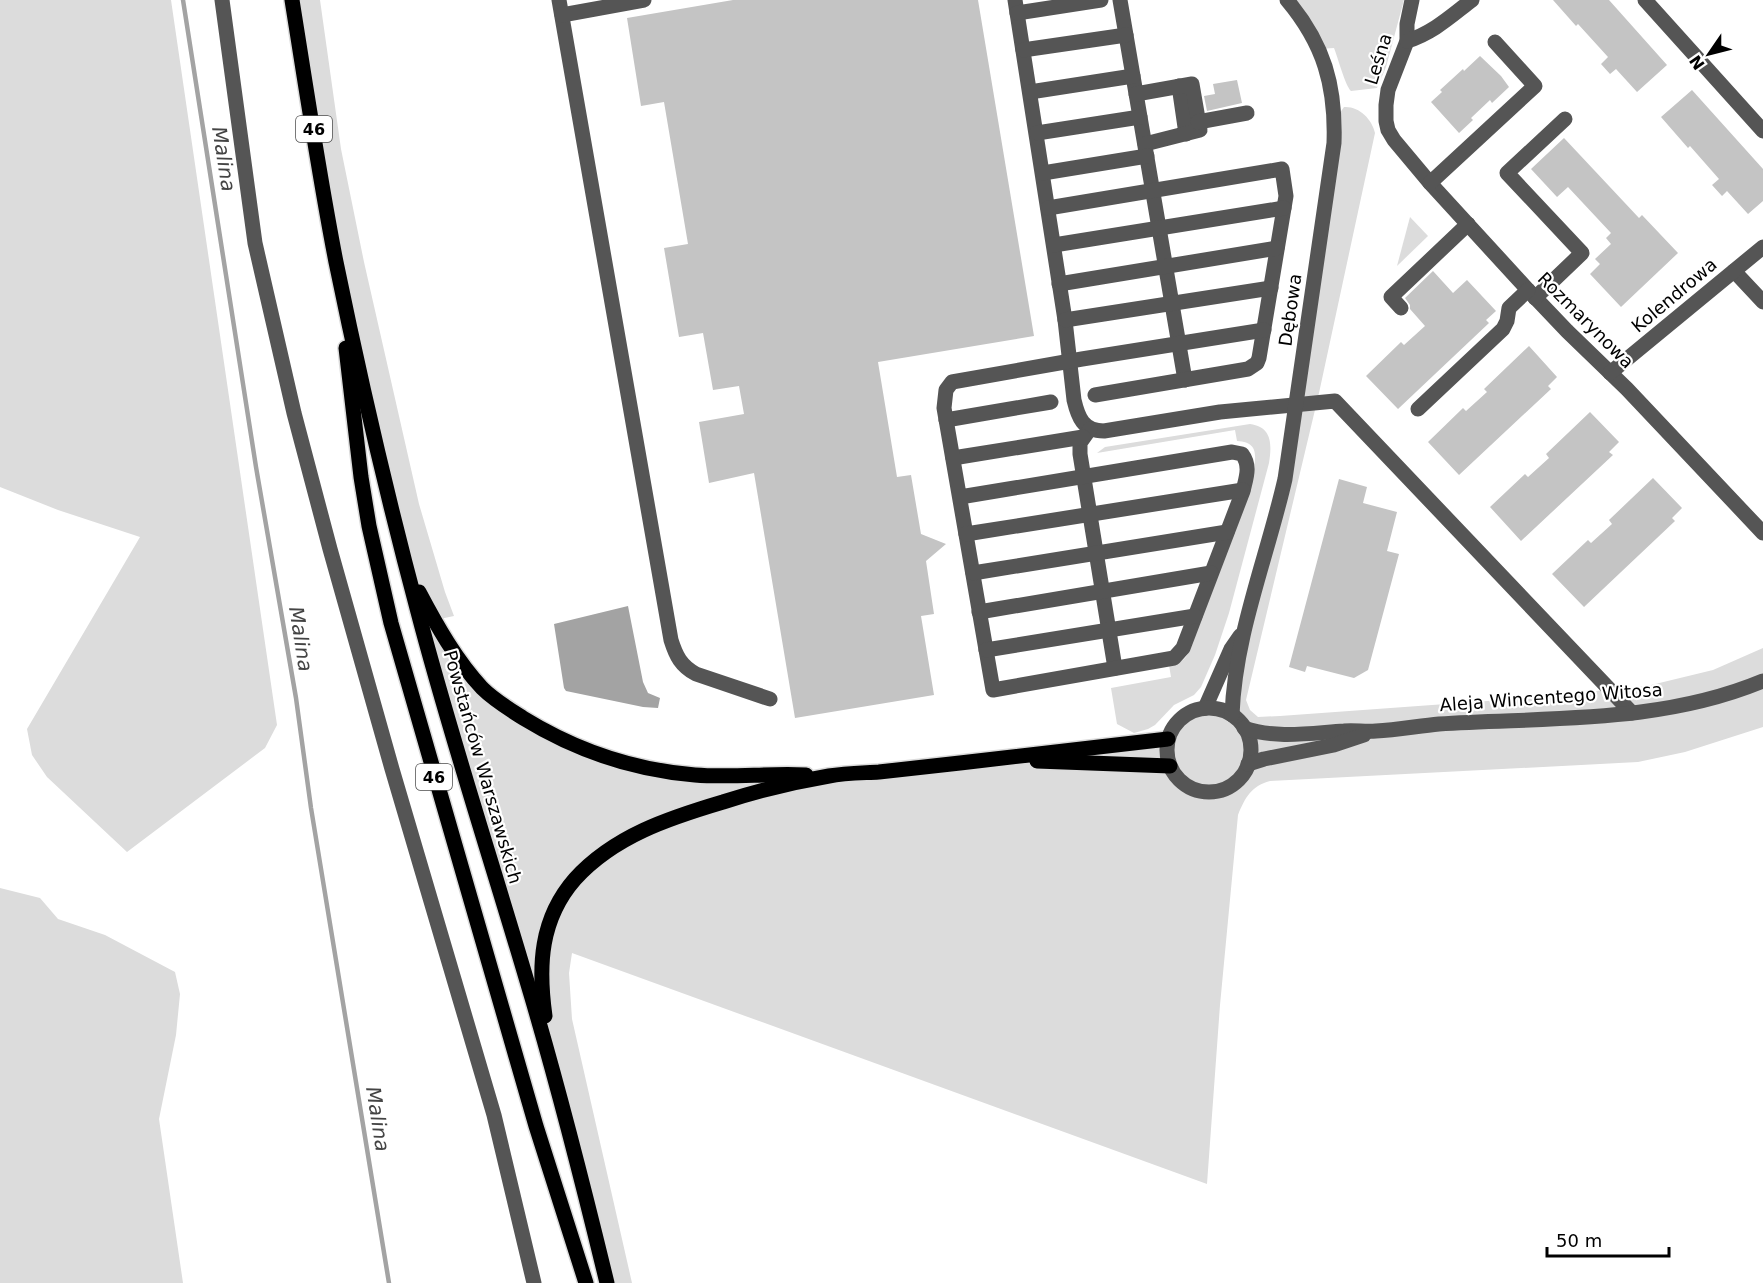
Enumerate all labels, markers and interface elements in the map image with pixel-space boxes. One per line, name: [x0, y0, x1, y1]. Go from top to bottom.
north arrow: [1679, 24, 1739, 84]
street label: Leśna: [1360, 31, 1396, 87]
text: N: [1686, 51, 1709, 73]
road number: 46: [296, 116, 332, 142]
water label: Malina: [207, 125, 241, 193]
street label: Kolendrowa: [1627, 253, 1721, 337]
street label: Rozmarynowa: [1534, 268, 1638, 372]
street label: Dębowa: [1275, 272, 1305, 348]
water label: Malina: [284, 605, 318, 673]
street label: Powstańców Warszawskich: [440, 648, 526, 886]
street label: Aleja Wincentego Witosa: [1439, 679, 1663, 715]
road number: 46: [416, 764, 452, 790]
water label: Malina: [361, 1085, 395, 1153]
scale bar: [1547, 1220, 1668, 1258]
text: 50 m: [1556, 1230, 1602, 1251]

